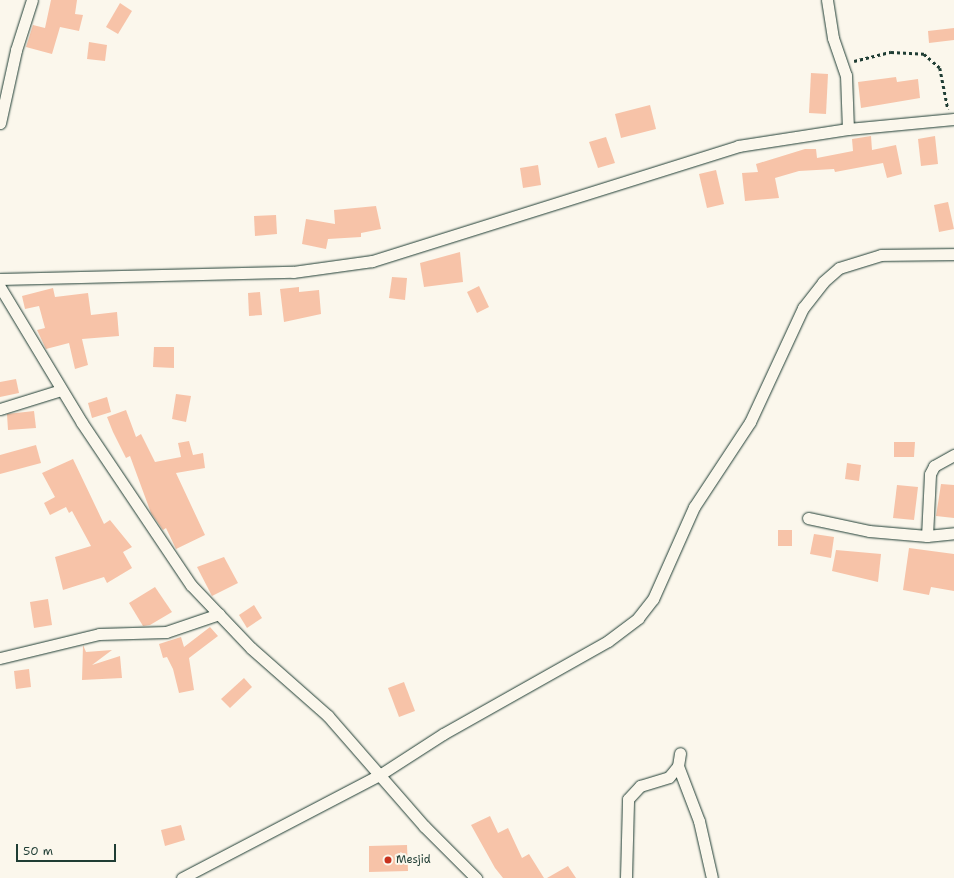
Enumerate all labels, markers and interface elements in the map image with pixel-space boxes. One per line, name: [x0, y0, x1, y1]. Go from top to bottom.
scale bar: [18, 836, 118, 862]
text: 50 m: [23, 843, 53, 859]
place label: Mesjid: [396, 853, 431, 867]
marker: Mesjid: [383, 855, 393, 865]

